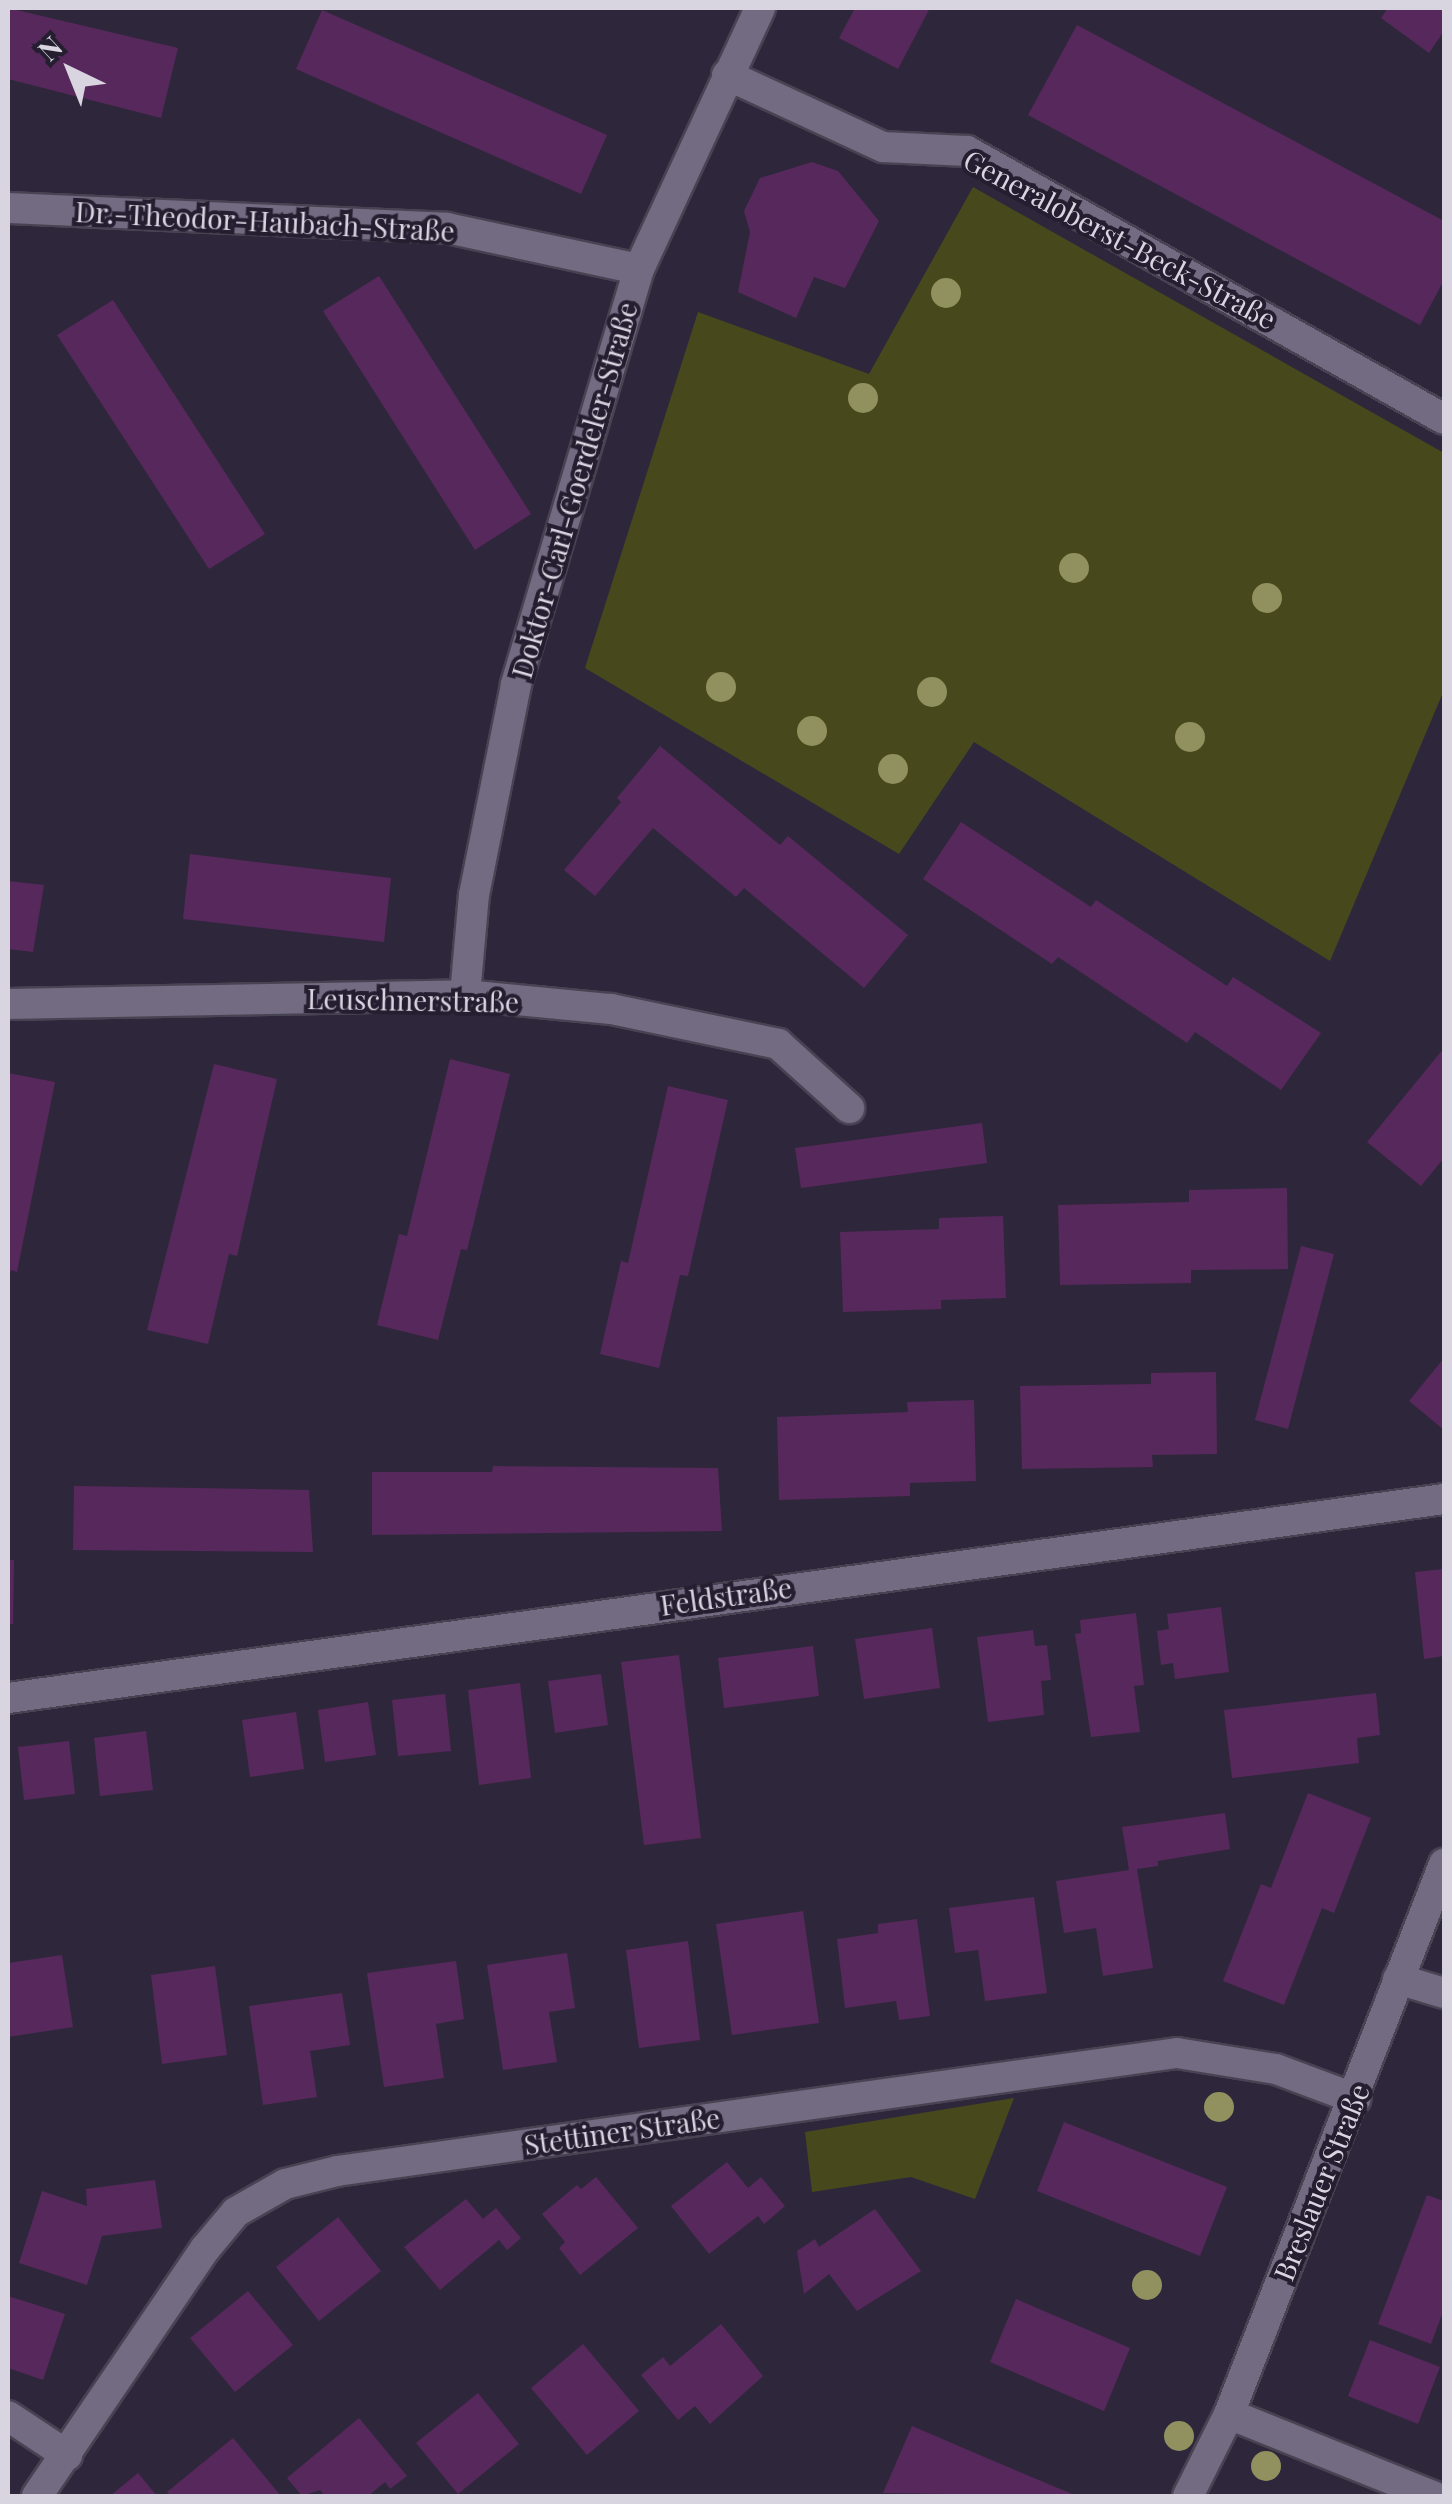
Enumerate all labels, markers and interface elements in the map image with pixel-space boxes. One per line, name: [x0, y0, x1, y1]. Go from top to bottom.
north arrow: [20, 20, 120, 120]
text: N: [29, 27, 69, 68]
street label: Generaloberst-Beck-Straße: [958, 142, 1282, 336]
street label: Dr.-Theodor-Haubach-Straße: [74, 194, 456, 248]
street label: Doktor-Carl-Goerdeler-Straße: [504, 298, 644, 682]
street label: Leuschnerstraße: [307, 981, 519, 1019]
street label: Feldstraße: [658, 1570, 794, 1622]
street label: Breslauer Straße: [1266, 2079, 1376, 2285]
street label: Stettiner Straße: [521, 2101, 723, 2161]

